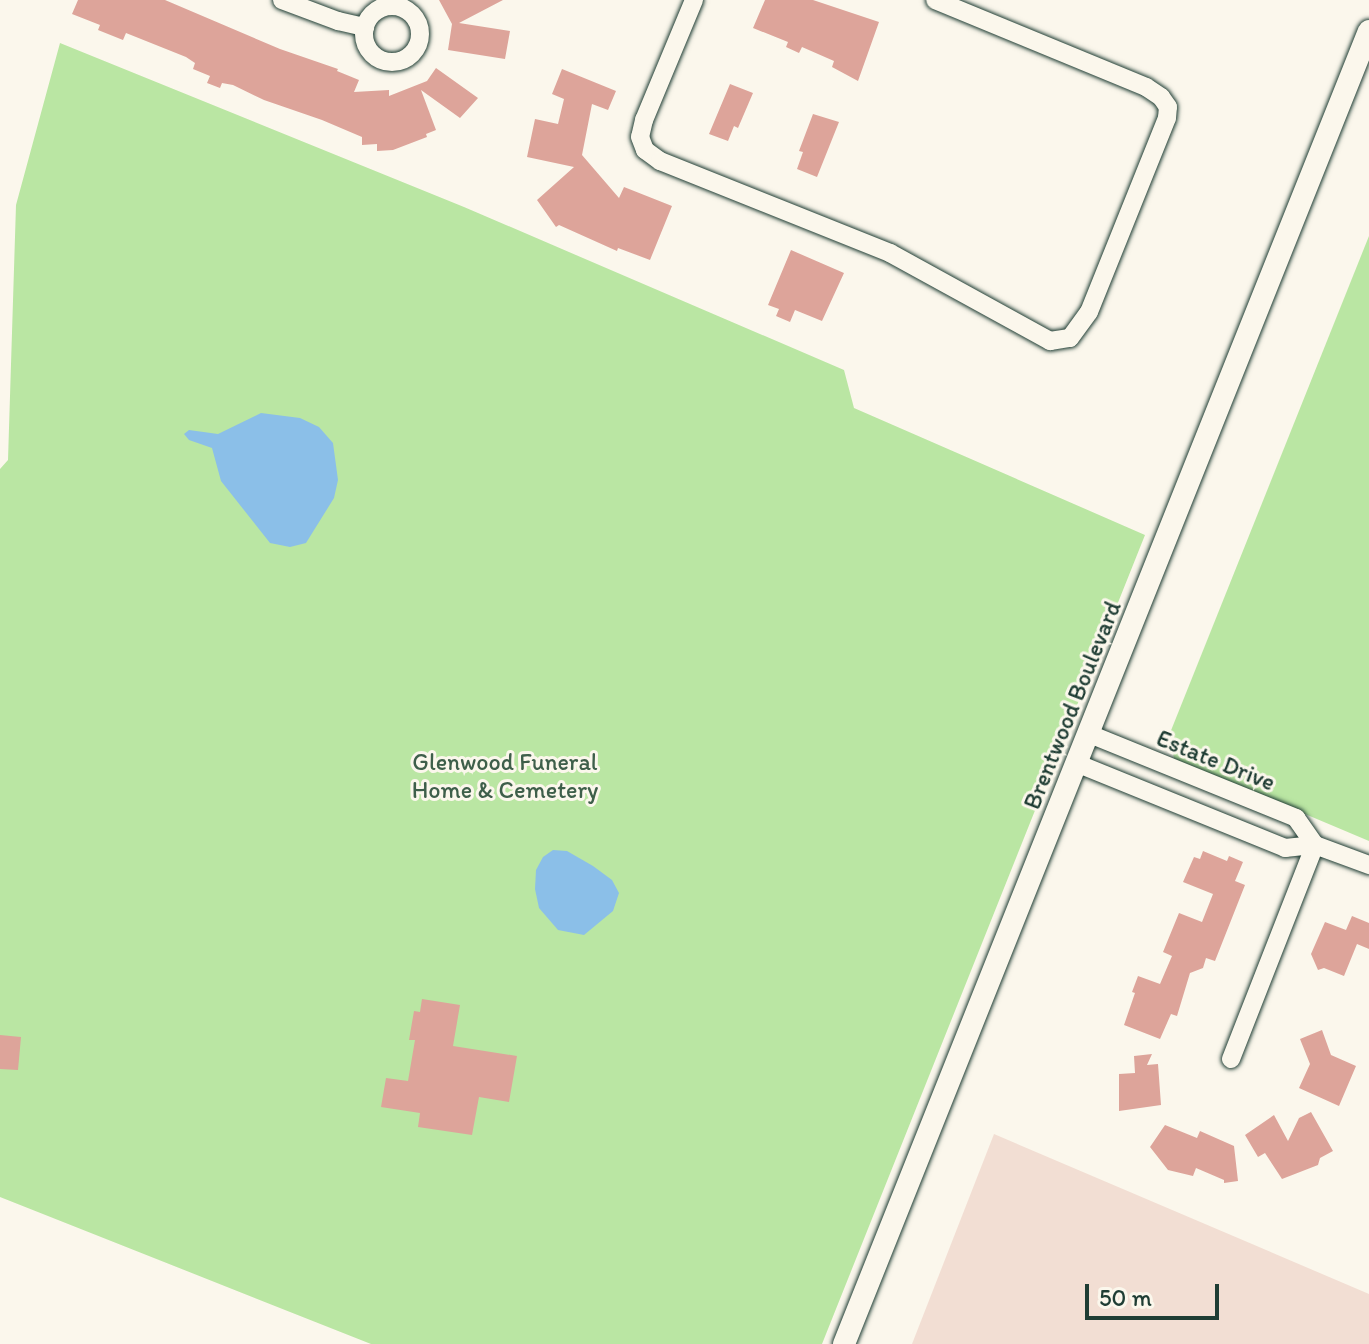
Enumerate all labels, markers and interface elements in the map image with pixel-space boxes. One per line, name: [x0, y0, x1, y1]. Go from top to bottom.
street label: Brentwood Boulevard: [1017, 596, 1127, 814]
street label: Estate Drive: [1153, 723, 1279, 797]
park label: Glenwood Funeral Home & Cemetery: [412, 748, 598, 804]
scale bar: [1089, 1268, 1223, 1318]
text: 50 m: [1099, 1283, 1152, 1312]

